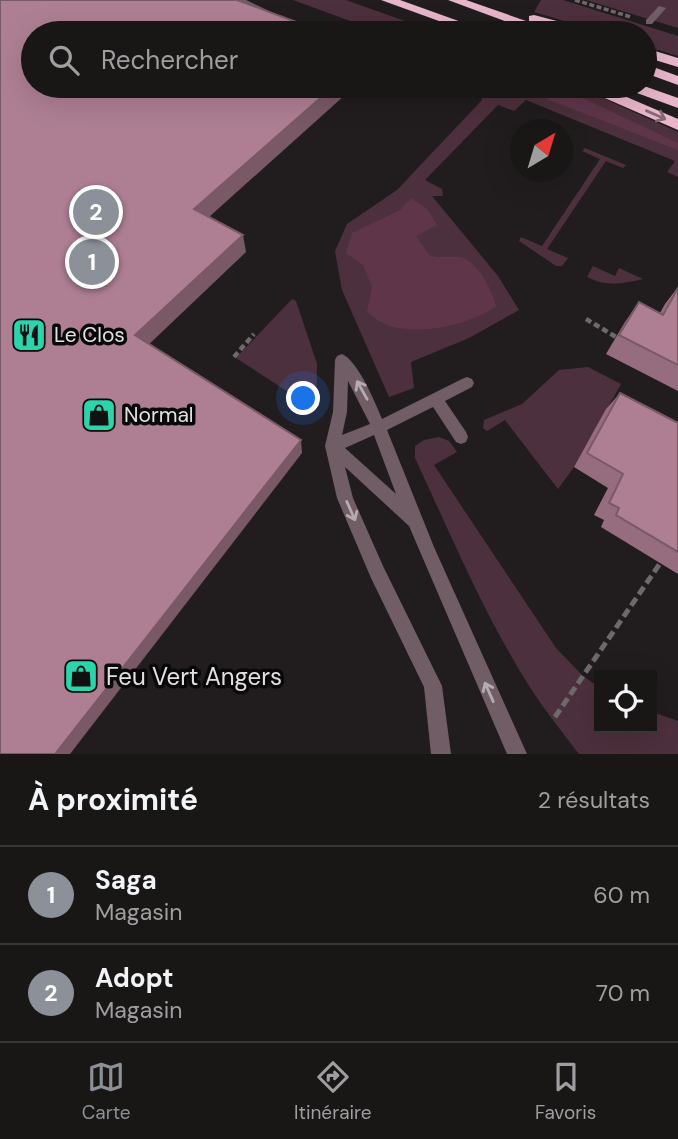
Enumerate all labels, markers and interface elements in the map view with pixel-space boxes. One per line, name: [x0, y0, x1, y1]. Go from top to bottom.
search box: [21, 21, 657, 98]
icon: search: [45, 41, 83, 79]
text: Rechercher: [101, 43, 238, 77]
one-way arrow: [645, 109, 666, 122]
north arrow: [510, 119, 573, 182]
pin: 2: [73, 186, 119, 238]
pin: 1: [69, 236, 115, 288]
restaurant icon: Le Clos: [10, 316, 48, 354]
place label: Le Clos: [54, 321, 125, 349]
one-way arrow: [355, 380, 368, 401]
your location: [286, 381, 320, 415]
shop icon: Normal: [80, 396, 118, 434]
place label: Normal: [124, 401, 194, 429]
one-way arrow: [345, 500, 358, 521]
shop icon: Feu Vert Angers: [62, 657, 100, 695]
place label: Feu Vert Angers: [106, 661, 282, 692]
map controls: [594, 670, 657, 733]
button: locate: [594, 670, 657, 733]
one-way arrow: [482, 682, 495, 703]
text: À proximité: [28, 780, 198, 819]
text: 2 résultats: [538, 785, 650, 815]
text: Saga: [95, 863, 157, 897]
text: 1: [47, 880, 55, 910]
text: 60 m: [593, 880, 650, 910]
text: Magasin: [95, 897, 182, 927]
text: Adopt: [95, 961, 174, 995]
text: 2: [44, 978, 58, 1008]
text: 70 m: [596, 978, 650, 1008]
text: Magasin: [95, 995, 182, 1025]
tab: Carte: [82, 1058, 131, 1125]
tab: Itinéraire: [294, 1058, 372, 1125]
tab: Favoris: [535, 1058, 596, 1125]

